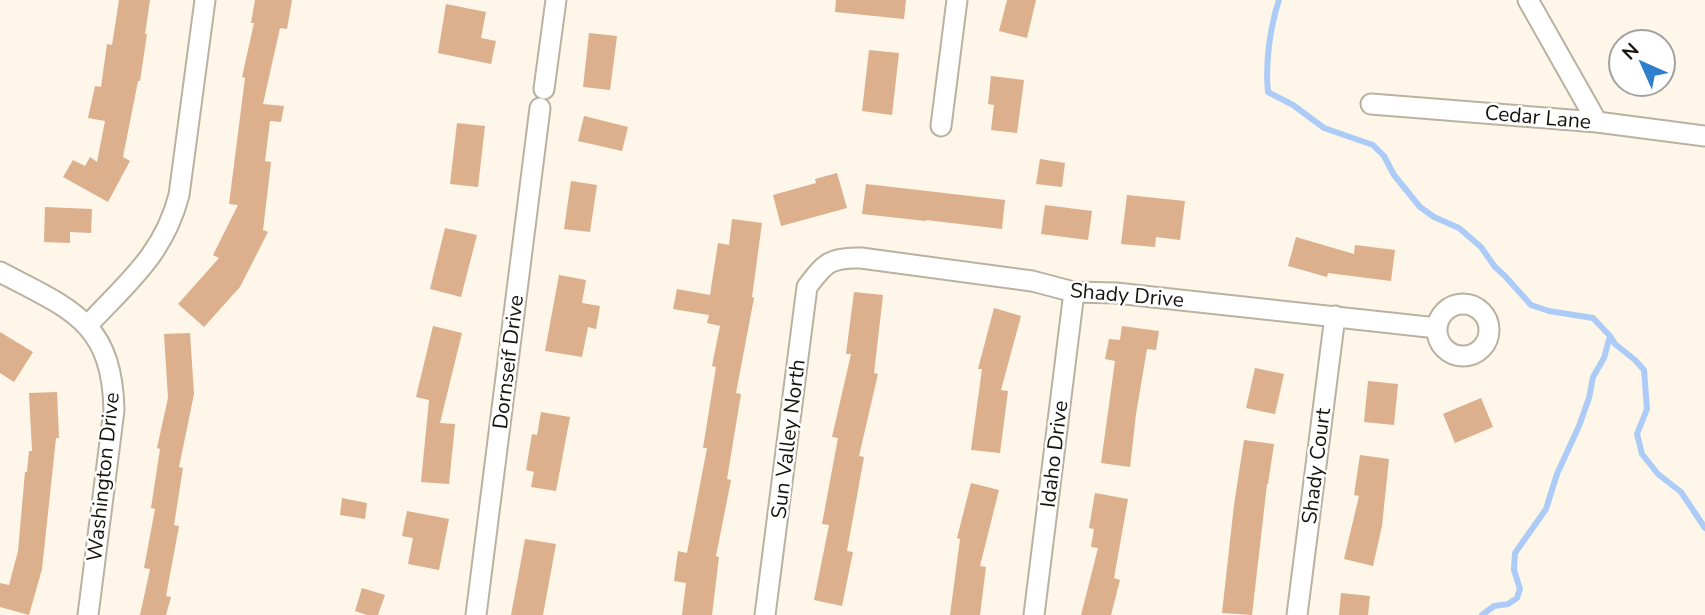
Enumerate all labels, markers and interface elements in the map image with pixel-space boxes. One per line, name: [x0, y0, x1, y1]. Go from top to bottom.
north arrow: [1607, 28, 1677, 98]
text: N: [1616, 37, 1645, 66]
street label: Cedar Lane: [1484, 98, 1592, 136]
street label: Shady Drive: [1069, 276, 1185, 314]
street label: Dornseif Drive: [486, 293, 530, 431]
street label: Sun Valley North: [764, 358, 812, 520]
street label: Washington Drive: [80, 391, 126, 563]
street label: Idaho Drive: [1034, 399, 1074, 509]
street label: Shady Court: [1295, 406, 1337, 526]

